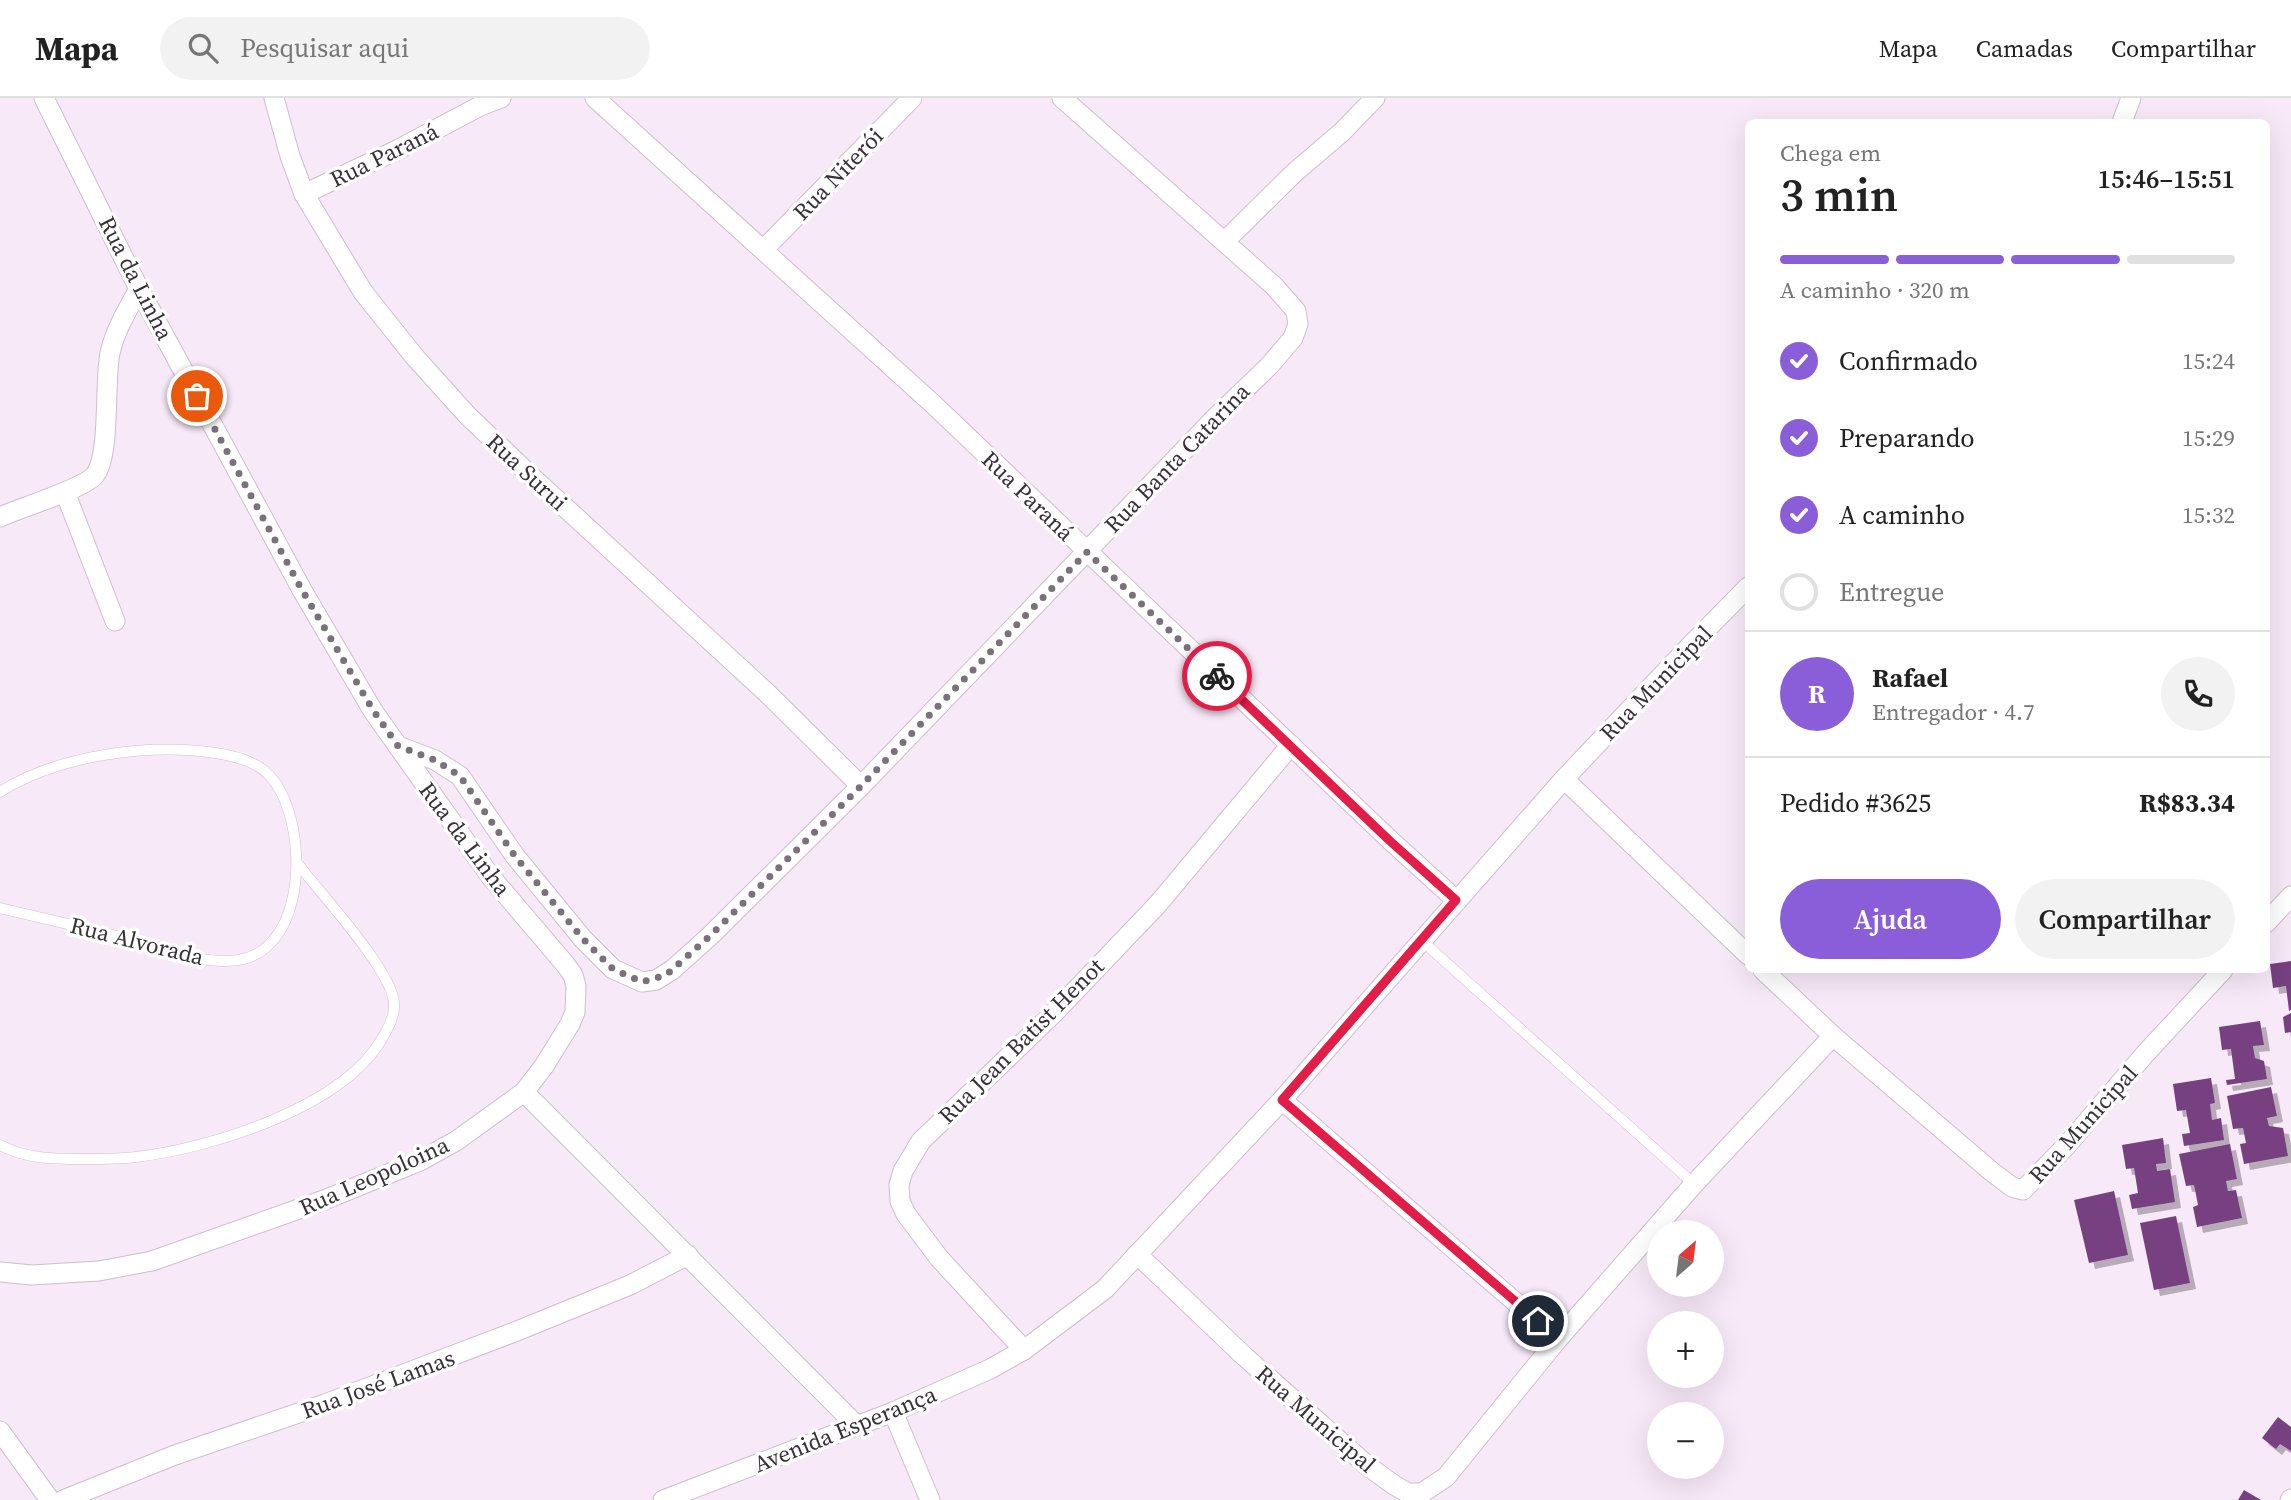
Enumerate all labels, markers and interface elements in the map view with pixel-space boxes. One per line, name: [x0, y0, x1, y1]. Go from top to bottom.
search box: [160, 17, 650, 80]
text: Mapa: [35, 26, 118, 71]
icon: search: [184, 29, 222, 67]
text: Pesquisar aqui: [240, 30, 409, 66]
text: Mapa: [1879, 32, 1938, 65]
text: Camadas: [1976, 32, 2073, 65]
text: Compartilhar: [2111, 32, 2256, 65]
street label: Rua Paraná: [324, 115, 444, 195]
street label: Rua Niterói: [786, 121, 890, 227]
text: Chega em: [1780, 137, 1881, 169]
text: 15:46–15:51: [2098, 161, 2235, 197]
text: 3 min: [1780, 163, 1898, 226]
street label: Rua da Linha: [91, 211, 181, 346]
text: A caminho · 320 m: [1780, 274, 1970, 306]
icon: check: [1780, 342, 1818, 380]
text: Confirmado: [1839, 343, 1978, 379]
text: 15:24: [2182, 345, 2235, 377]
pin: [167, 366, 227, 426]
street label: Rua Banta Catarina: [1097, 376, 1257, 540]
icon: bag: [178, 377, 216, 415]
icon: check: [1780, 419, 1818, 457]
text: Preparando: [1839, 420, 1975, 456]
text: 15:29: [2182, 422, 2235, 454]
street label: Rua Surui: [479, 426, 575, 518]
street label: Rua Paraná: [975, 444, 1081, 548]
icon: check: [1780, 496, 1818, 534]
text: A caminho: [1839, 497, 1965, 533]
text: 15:32: [2182, 499, 2235, 531]
text: Entregue: [1839, 574, 1944, 610]
street label: Rua Municipal: [1593, 618, 1720, 748]
courier: [1182, 641, 1252, 711]
icon: bike: [1198, 657, 1236, 695]
button: phone: [2161, 657, 2235, 731]
text: Rafael: [1872, 660, 1948, 696]
text: R: [1808, 676, 1826, 712]
text: Entregador · 4.7: [1872, 696, 2034, 728]
street label: Rua da Linha: [412, 775, 519, 903]
text: Pedido #3625: [1780, 785, 1931, 821]
text: R$83.34: [2139, 785, 2235, 821]
button: Ajuda: [1780, 879, 2001, 959]
button: Compartilhar: [2015, 879, 2235, 959]
street label: Rua Alvorada: [67, 909, 207, 973]
street label: Rua Jean Batist Henot: [931, 951, 1111, 1131]
street label: Rua Municipal: [2021, 1058, 2145, 1190]
street label: Rua Leopoloina: [294, 1129, 454, 1223]
north arrow: [1647, 1220, 1724, 1297]
map controls: [1647, 1220, 1724, 1479]
pin: [1508, 1291, 1568, 1351]
icon: home: [1519, 1302, 1557, 1340]
button: +: [1647, 1311, 1724, 1388]
street label: Rua José Lamas: [297, 1341, 459, 1427]
street label: Rua Municipal: [1249, 1358, 1383, 1480]
street label: Avenida Esperança: [749, 1378, 941, 1480]
button: −: [1647, 1402, 1724, 1479]

